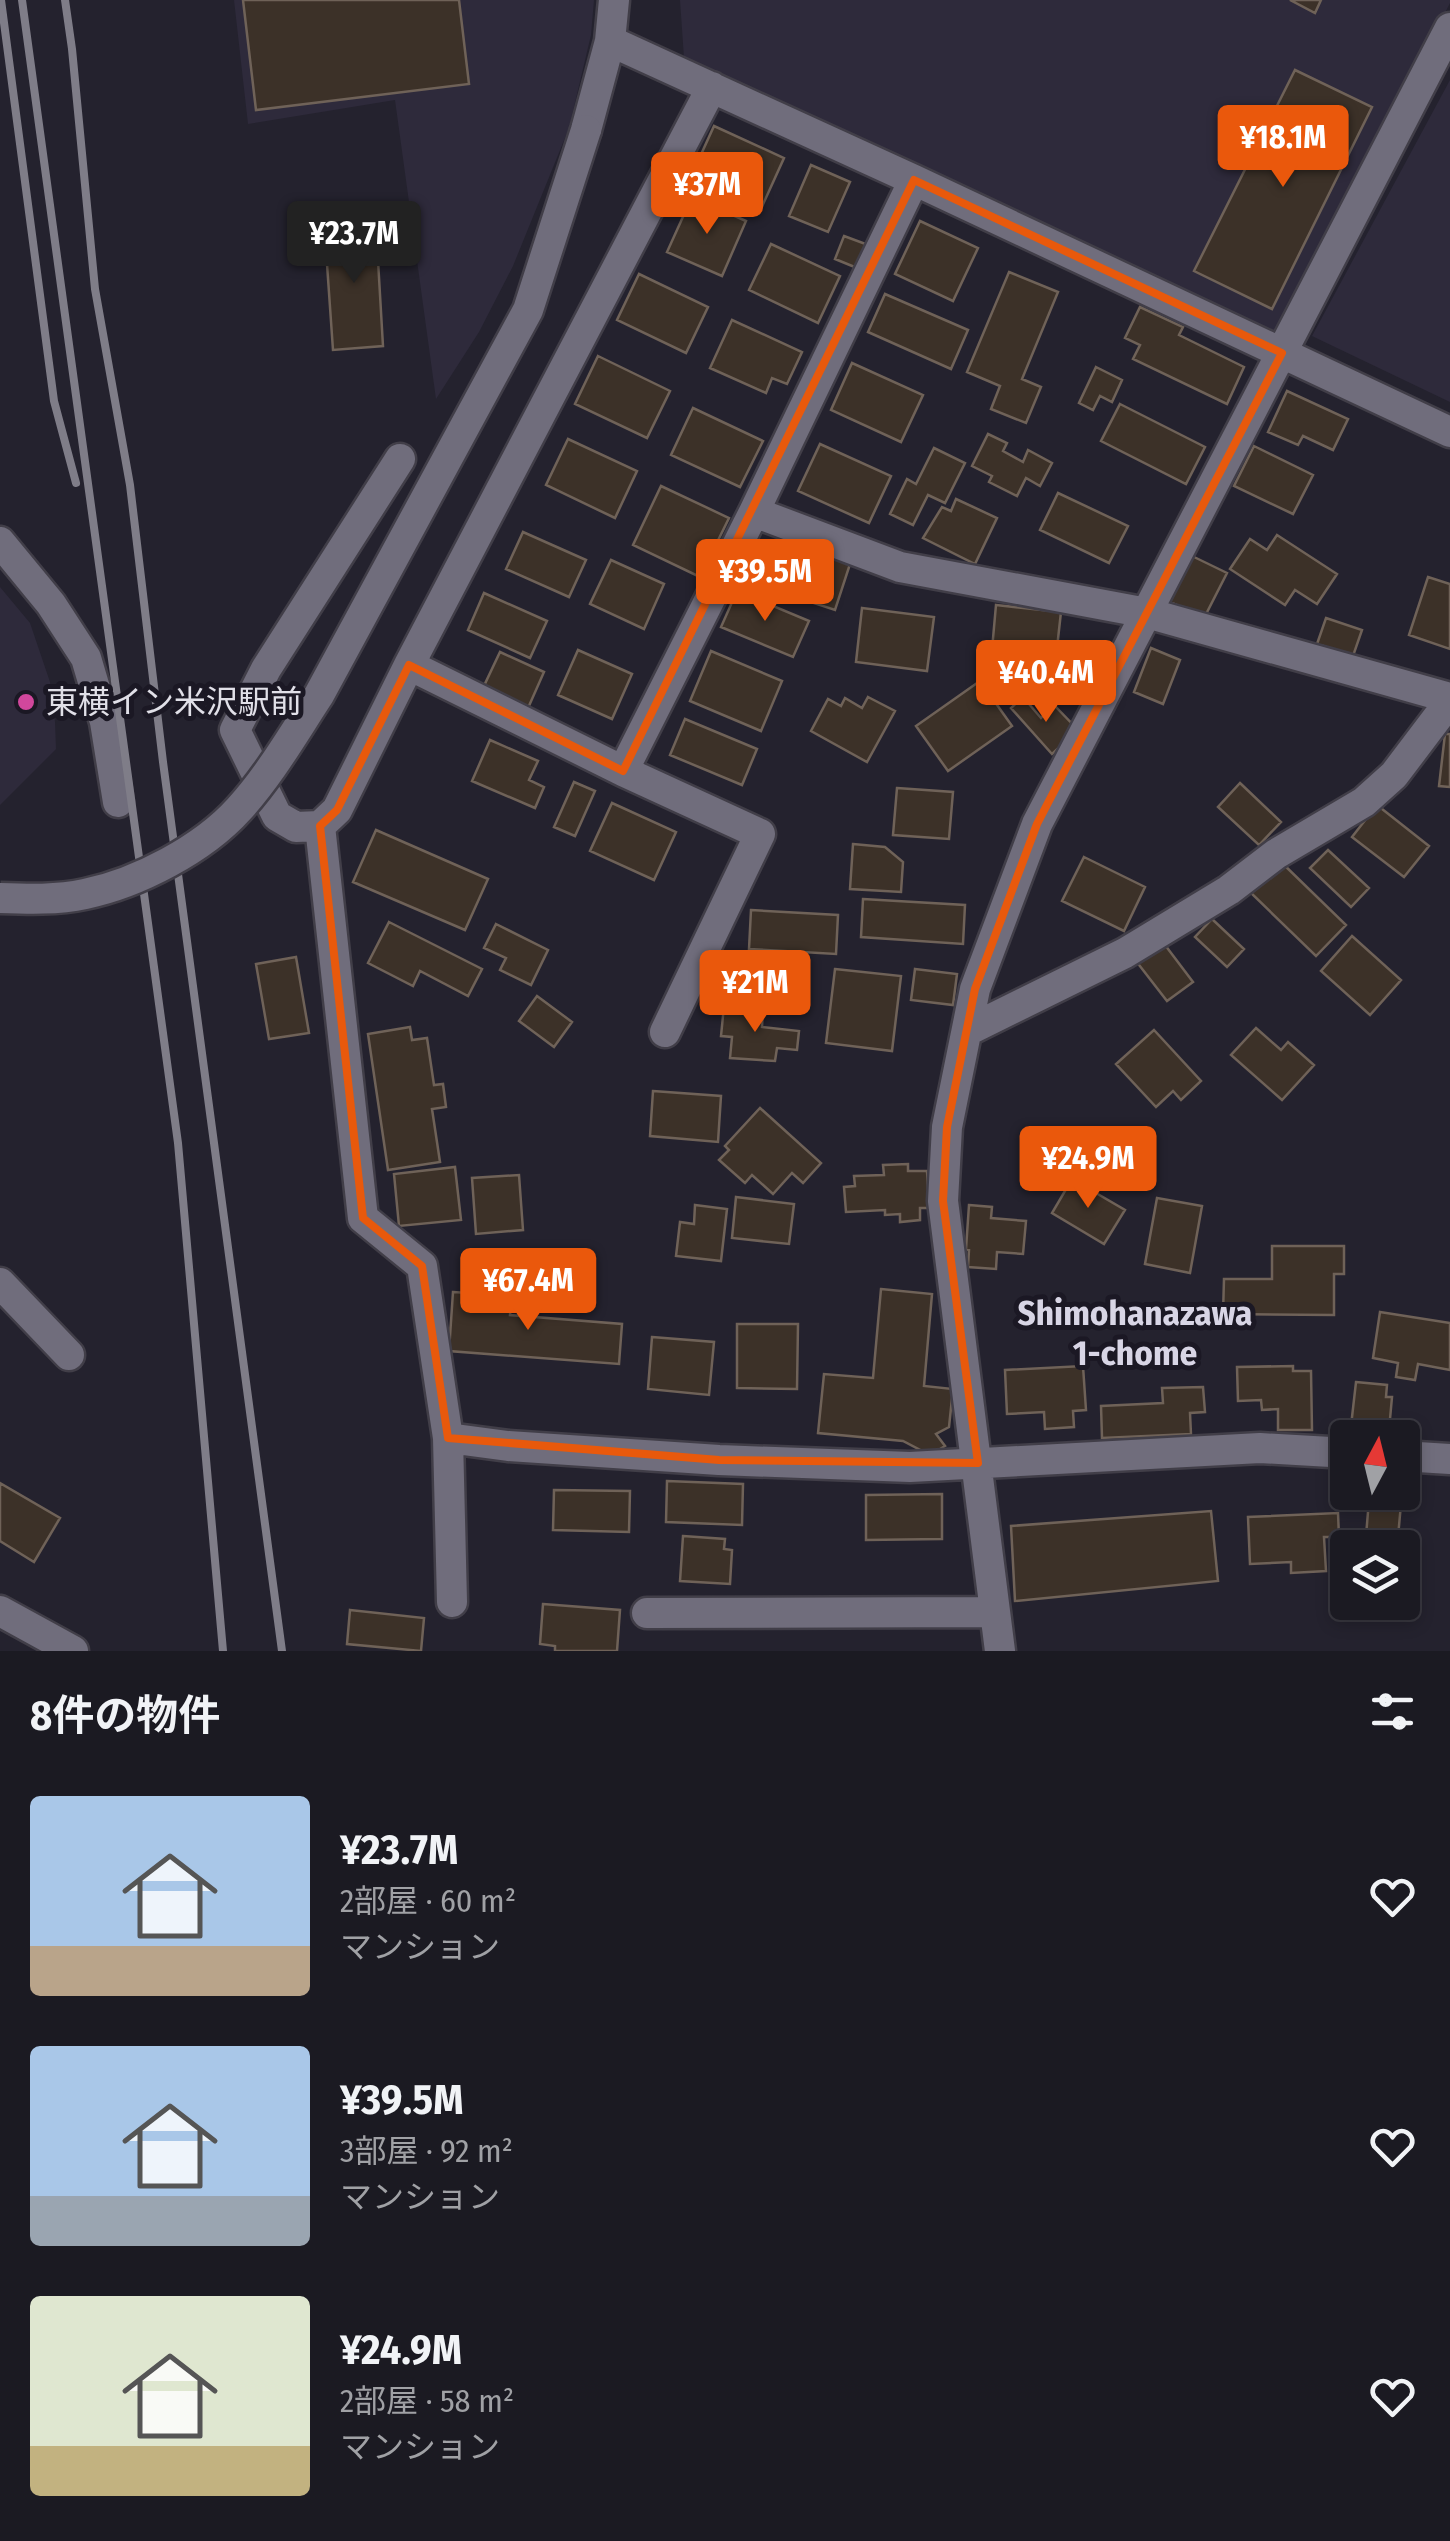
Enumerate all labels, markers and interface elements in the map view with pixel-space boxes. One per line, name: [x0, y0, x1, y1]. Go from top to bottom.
pin: ¥18.1M: [1202, 105, 1364, 190]
text: ¥18.1M: [1240, 118, 1326, 156]
pin: ¥37M: [648, 152, 766, 237]
text: ¥37M: [673, 165, 741, 203]
pin: ¥23.7M: [273, 201, 435, 286]
text: ¥23.7M: [309, 214, 399, 252]
pin: ¥39.5M: [684, 539, 846, 624]
text: ¥39.5M: [718, 552, 812, 590]
pin: ¥40.4M: [965, 640, 1127, 725]
text: ¥40.4M: [998, 653, 1094, 691]
place label: 東横イン米沢駅前: [46, 683, 302, 721]
marker: 東横イン米沢駅前: [15, 691, 37, 713]
pin: ¥21M: [696, 950, 814, 1035]
text: ¥21M: [722, 963, 788, 1001]
pin: ¥24.9M: [1007, 1126, 1169, 1211]
text: ¥24.9M: [1042, 1139, 1134, 1177]
pin: ¥67.4M: [447, 1248, 609, 1333]
text: ¥67.4M: [482, 1261, 574, 1299]
district label: Shimohanazawa 1-chome: [1018, 1292, 1252, 1374]
north arrow: [1330, 1420, 1420, 1510]
map controls: [1330, 1420, 1420, 1620]
button: layers: [1330, 1530, 1420, 1620]
icon: filters: [1365, 1684, 1420, 1739]
text: 8件の物件: [30, 1691, 220, 1741]
text: ¥23.7M: [340, 1825, 458, 1875]
icon: home: [110, 1836, 230, 1956]
icon: heart: [1365, 1869, 1420, 1924]
text: 2部屋 · 60 m²: [340, 1882, 516, 1920]
text: マンション: [340, 1928, 500, 1966]
text: ¥39.5M: [340, 2075, 463, 2125]
icon: home: [110, 2086, 230, 2206]
icon: heart: [1365, 2119, 1420, 2174]
text: 3部屋 · 92 m²: [340, 2132, 513, 2170]
text: マンション: [340, 2178, 500, 2216]
text: ¥24.9M: [340, 2325, 462, 2375]
icon: home: [110, 2336, 230, 2456]
icon: heart: [1365, 2369, 1420, 2424]
text: 2部屋 · 58 m²: [340, 2382, 514, 2420]
text: マンション: [340, 2428, 500, 2466]

